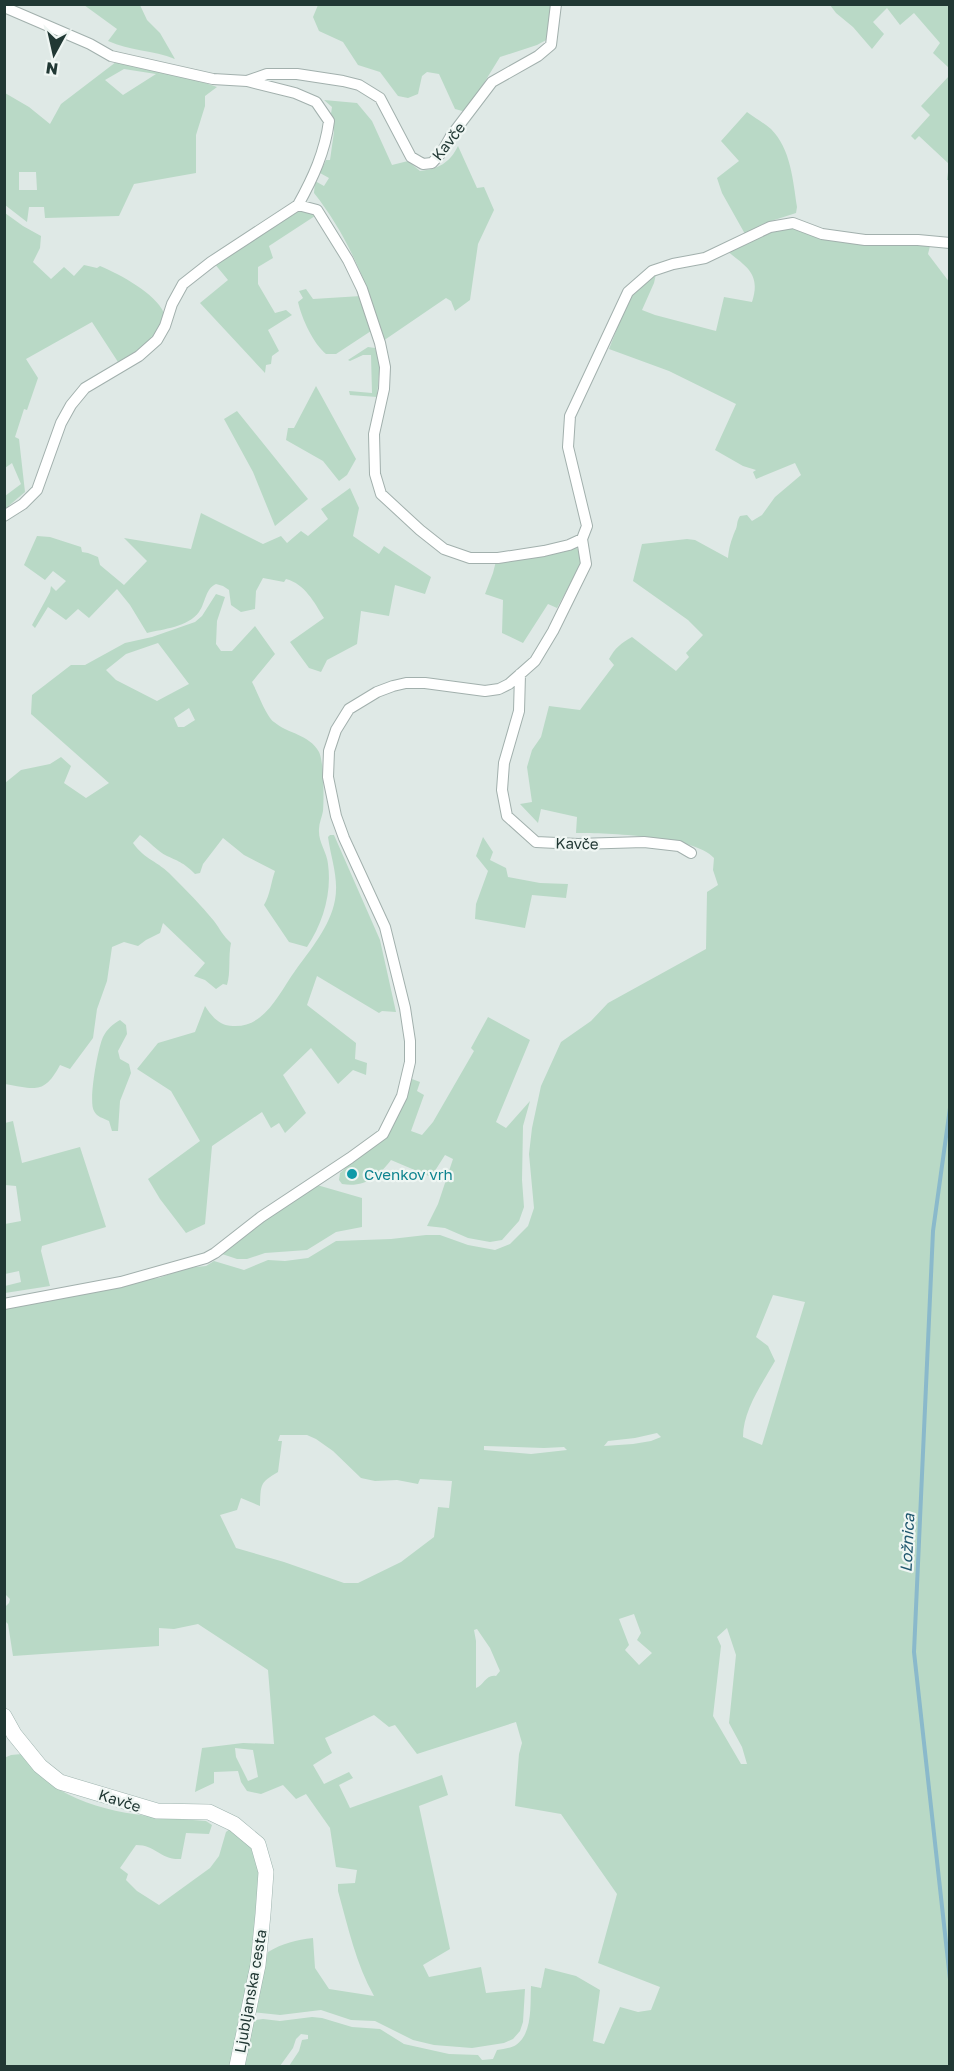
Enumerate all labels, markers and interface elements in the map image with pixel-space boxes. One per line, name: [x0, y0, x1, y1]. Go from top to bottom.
north arrow: [24, 24, 84, 84]
text: N: [44, 58, 59, 80]
street label: Kavče: [428, 118, 469, 164]
street label: Kavče: [555, 834, 599, 852]
place label: Cvenkov vrh: [364, 1165, 453, 1183]
marker: Cvenkov vrh: [345, 1167, 359, 1181]
water label: Ložnica: [895, 1512, 919, 1573]
street label: Kavče: [97, 1785, 144, 1815]
street label: Ljubljanska cesta: [230, 1928, 270, 2054]

